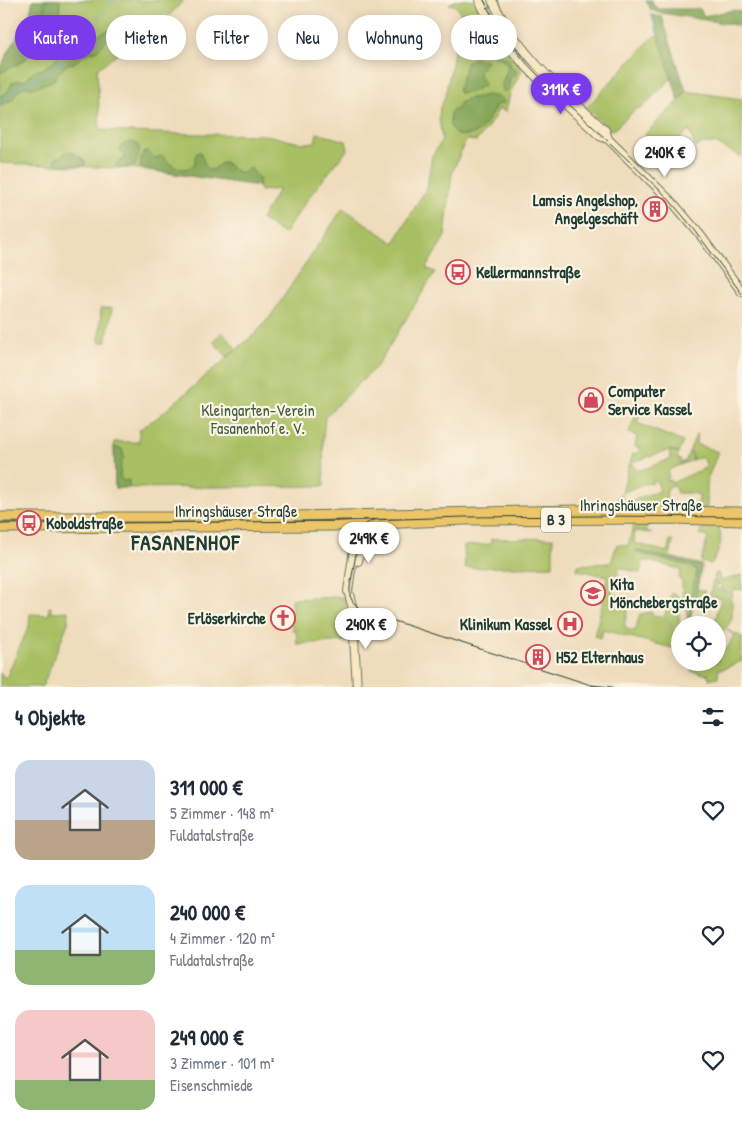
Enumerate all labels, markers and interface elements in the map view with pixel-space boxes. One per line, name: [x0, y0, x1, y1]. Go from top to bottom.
chip: Kaufen: [15, 15, 96, 60]
chip: Mieten: [106, 15, 186, 60]
chip: Filter: [196, 15, 268, 60]
chip: Neu: [278, 15, 338, 60]
chip: Wohnung: [348, 15, 441, 60]
chip: Haus: [451, 15, 517, 60]
pin: 311K €: [520, 72, 602, 115]
text: 311K €: [542, 78, 580, 100]
pin: 240K €: [624, 136, 706, 178]
text: 240K €: [645, 141, 685, 163]
place label: Lamsis Angelshop, Angelgeschäft: [533, 189, 638, 230]
building icon: Lamsis Angelshop, Angelgeschäft: [642, 196, 668, 222]
bus stop icon: Kellermannstraße: [445, 259, 471, 285]
place label: Kellermannstraße: [476, 261, 581, 284]
place label: Computer Service Kassel: [608, 380, 692, 420]
shop icon: Computer Service Kassel: [578, 387, 604, 413]
park label: Kleingarten-Verein Fasanenhof e. V.: [201, 399, 315, 439]
street label: Ihringshäuser Straße: [580, 494, 703, 516]
street label: Ihringshäuser Straße: [175, 500, 298, 522]
road number: B 3: [541, 508, 571, 532]
bus stop icon: Koboldstraße: [16, 510, 42, 536]
place label: Koboldstraße: [46, 512, 124, 535]
pin: 249K €: [328, 522, 410, 564]
text: 249K €: [349, 527, 389, 549]
district label: FASANENHOF: [130, 528, 241, 557]
place label: Kita Mönchebergstraße: [610, 573, 718, 614]
school or university icon: Kita Mönchebergstraße: [580, 580, 606, 606]
church icon: Erlöserkirche: [270, 605, 296, 631]
place label: Erlöserkirche: [188, 607, 267, 629]
pin: 240K €: [325, 608, 407, 650]
hospital icon: Klinikum Kassel: [557, 611, 583, 637]
text: 240K €: [346, 613, 386, 635]
place label: Klinikum Kassel: [460, 613, 553, 635]
map controls: [671, 616, 726, 671]
button: locate: [671, 616, 726, 671]
building icon: H52 Elternhaus: [525, 644, 551, 670]
place label: H52 Elternhaus: [556, 646, 644, 668]
text: 4 Objekte: [15, 703, 86, 732]
icon: filters: [699, 703, 727, 731]
text: 311 000 €: [170, 773, 243, 802]
icon: home: [55, 780, 115, 840]
icon: heart: [699, 796, 727, 824]
text: 5 Zimmer · 148 m²: [170, 802, 274, 824]
text: Fuldatalstraße: [170, 824, 254, 846]
text: 240 000 €: [170, 898, 245, 927]
icon: home: [55, 905, 115, 965]
icon: heart: [699, 921, 727, 949]
text: 4 Zimmer · 120 m²: [170, 927, 275, 949]
text: Fuldatalstraße: [170, 949, 254, 971]
text: 249 000 €: [170, 1023, 243, 1052]
icon: home: [55, 1030, 115, 1090]
icon: heart: [699, 1046, 727, 1074]
text: 3 Zimmer · 101 m²: [170, 1052, 274, 1074]
text: Eisenschmiede: [170, 1074, 253, 1096]

